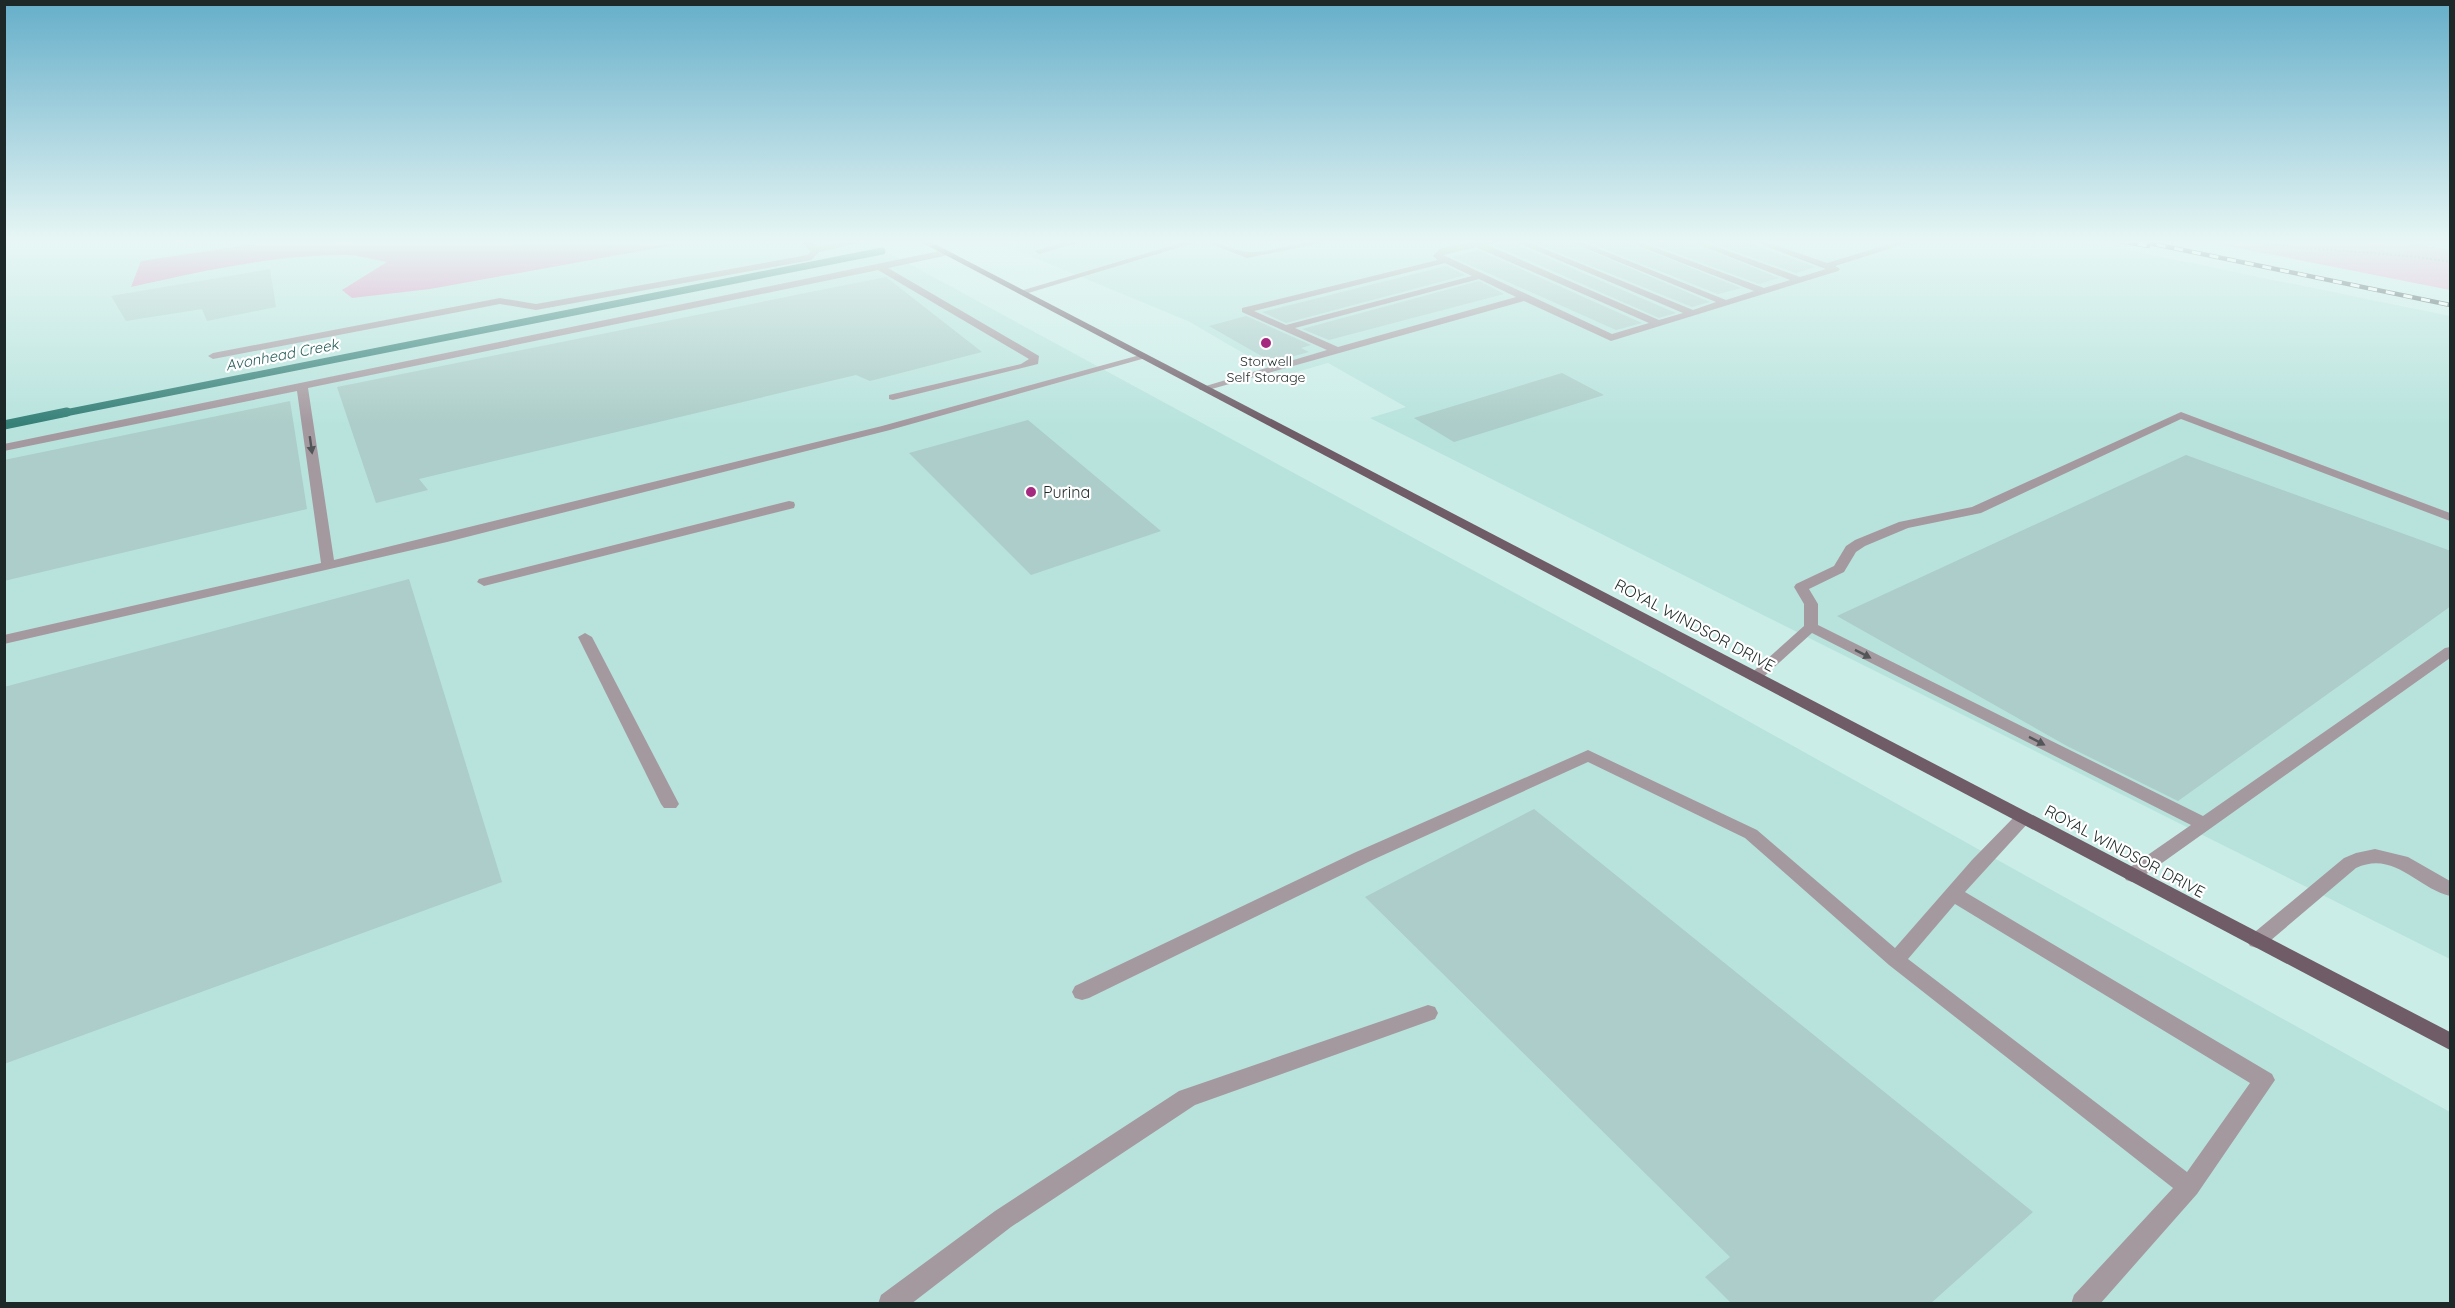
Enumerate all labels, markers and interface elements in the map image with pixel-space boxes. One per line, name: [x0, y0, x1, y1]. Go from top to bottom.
water label: Avonhead Creek: [224, 334, 342, 375]
marker: Storwell Self Storage: [1259, 336, 1273, 350]
place label: Storwell Self Storage: [1227, 352, 1306, 386]
one-way arrow: [306, 436, 315, 455]
place label: Purina: [1043, 482, 1090, 502]
marker: Purina: [1024, 485, 1038, 499]
street label: ROYAL WINDSOR DRIVE: [1611, 574, 1779, 676]
one-way arrow: [1854, 648, 1872, 658]
one-way arrow: [2029, 736, 2046, 746]
street label: ROYAL WINDSOR DRIVE: [2041, 800, 2209, 902]

